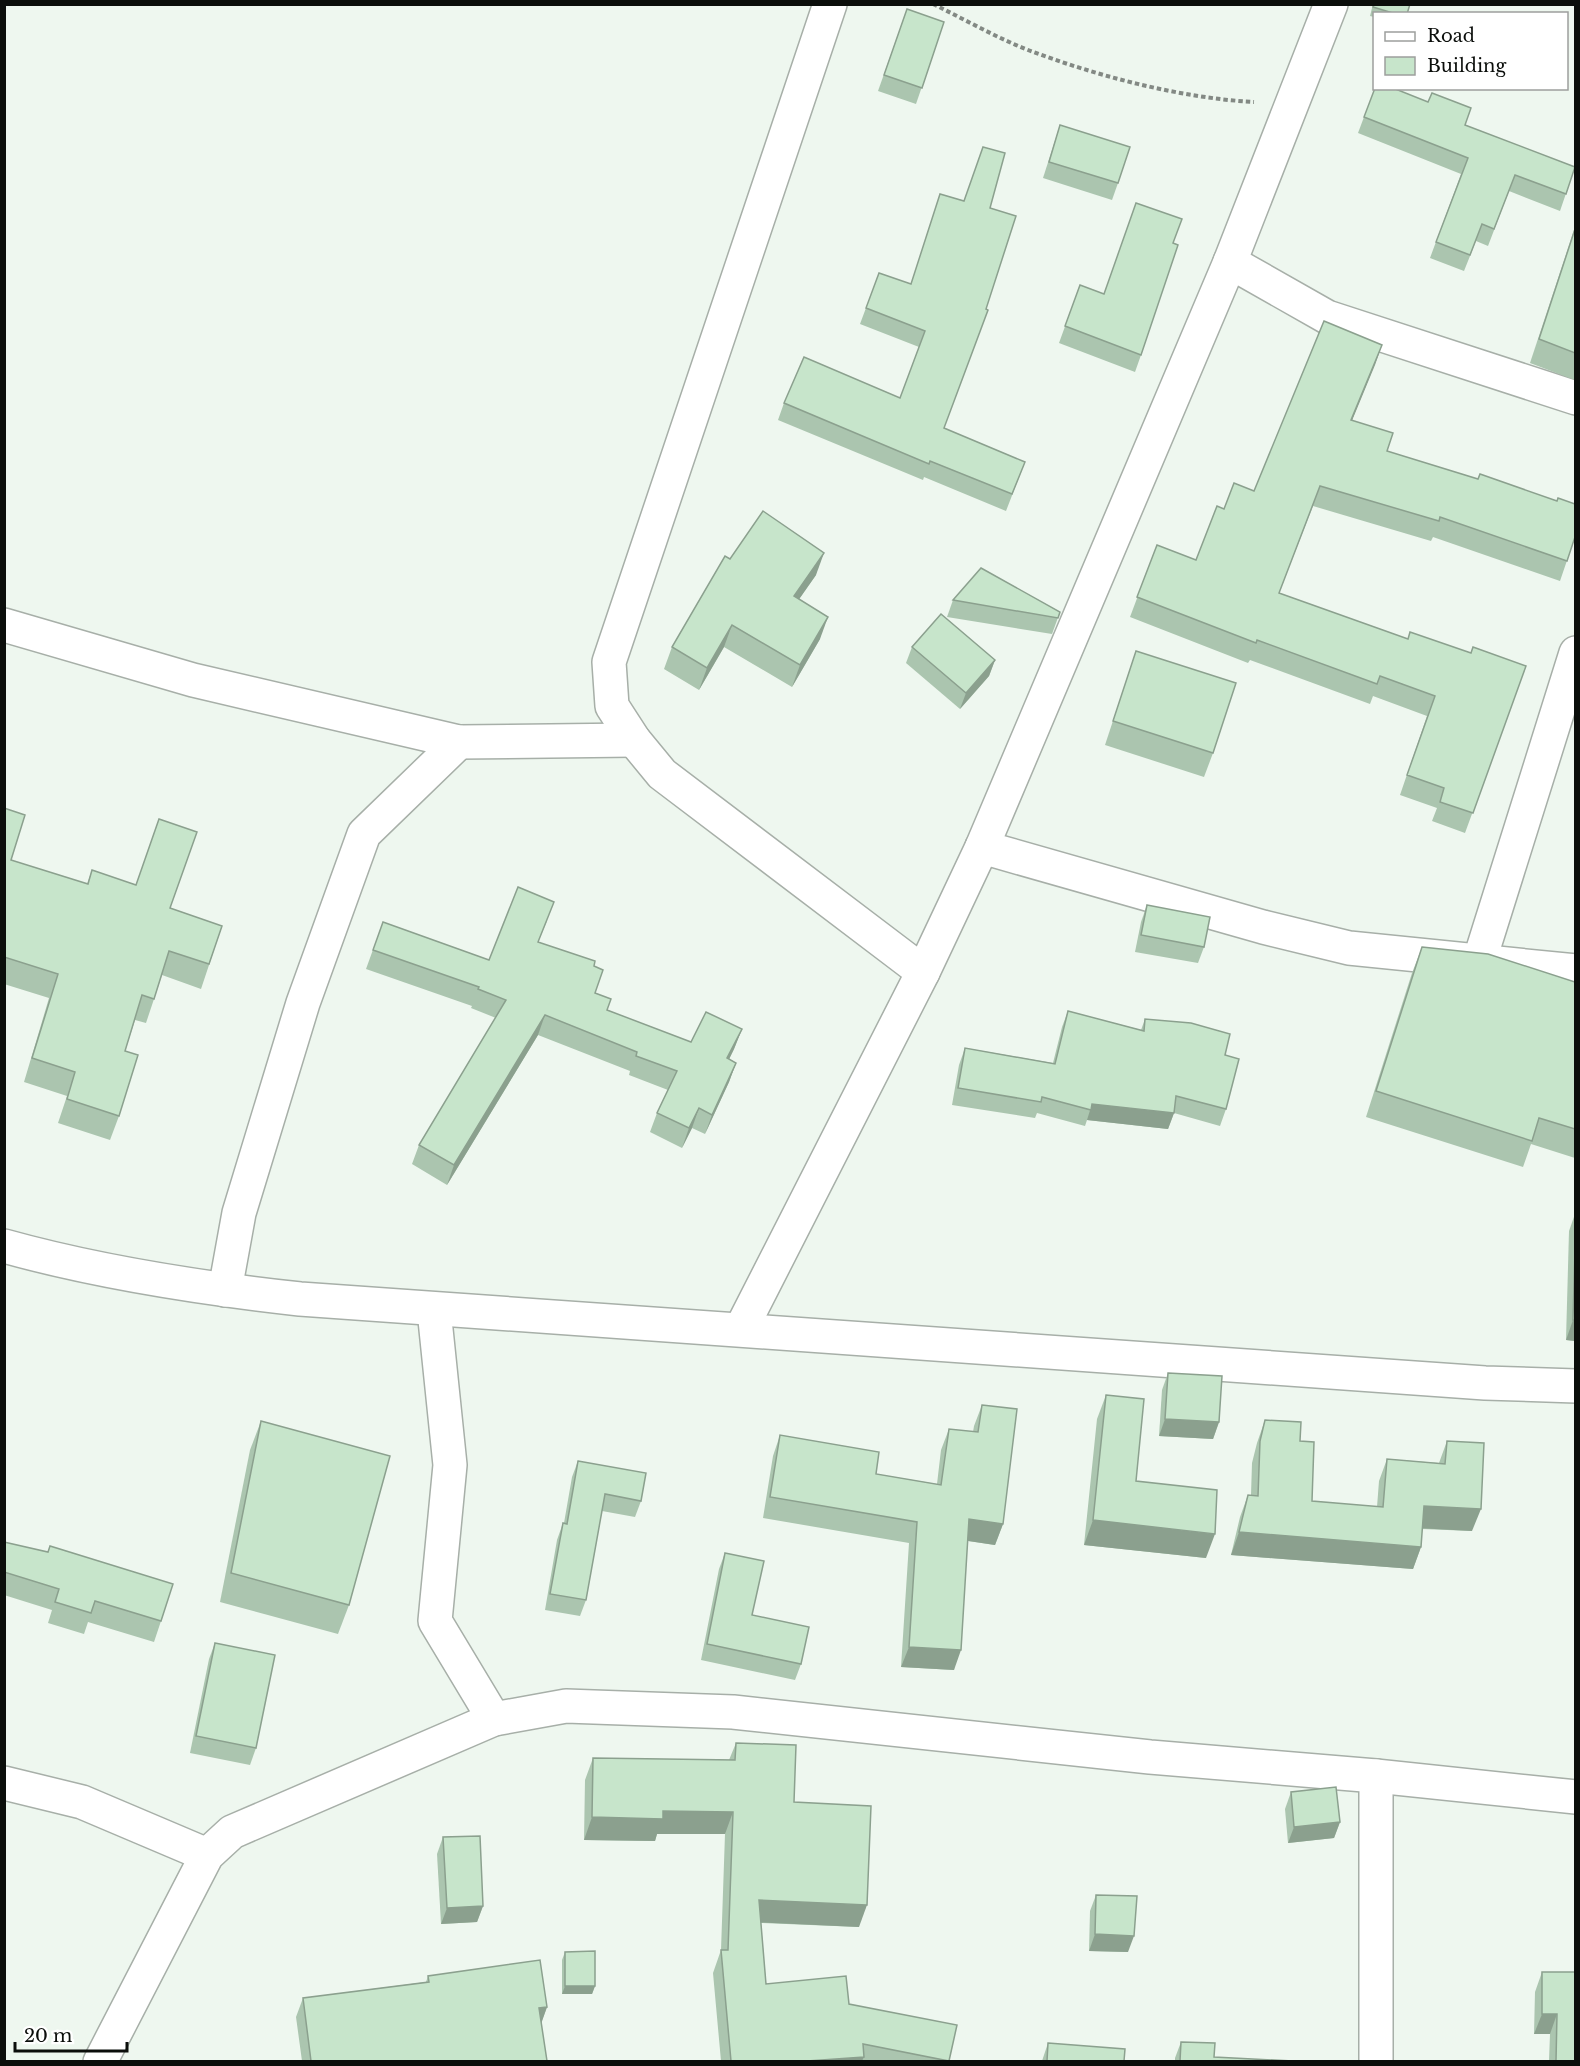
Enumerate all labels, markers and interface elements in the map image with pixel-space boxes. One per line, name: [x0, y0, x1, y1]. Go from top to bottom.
legend: [1373, 12, 1568, 90]
text: Road: [1427, 25, 1475, 47]
text: Building: [1427, 55, 1506, 77]
scale bar: [15, 2015, 128, 2053]
text: 20 m: [24, 2025, 72, 2047]

